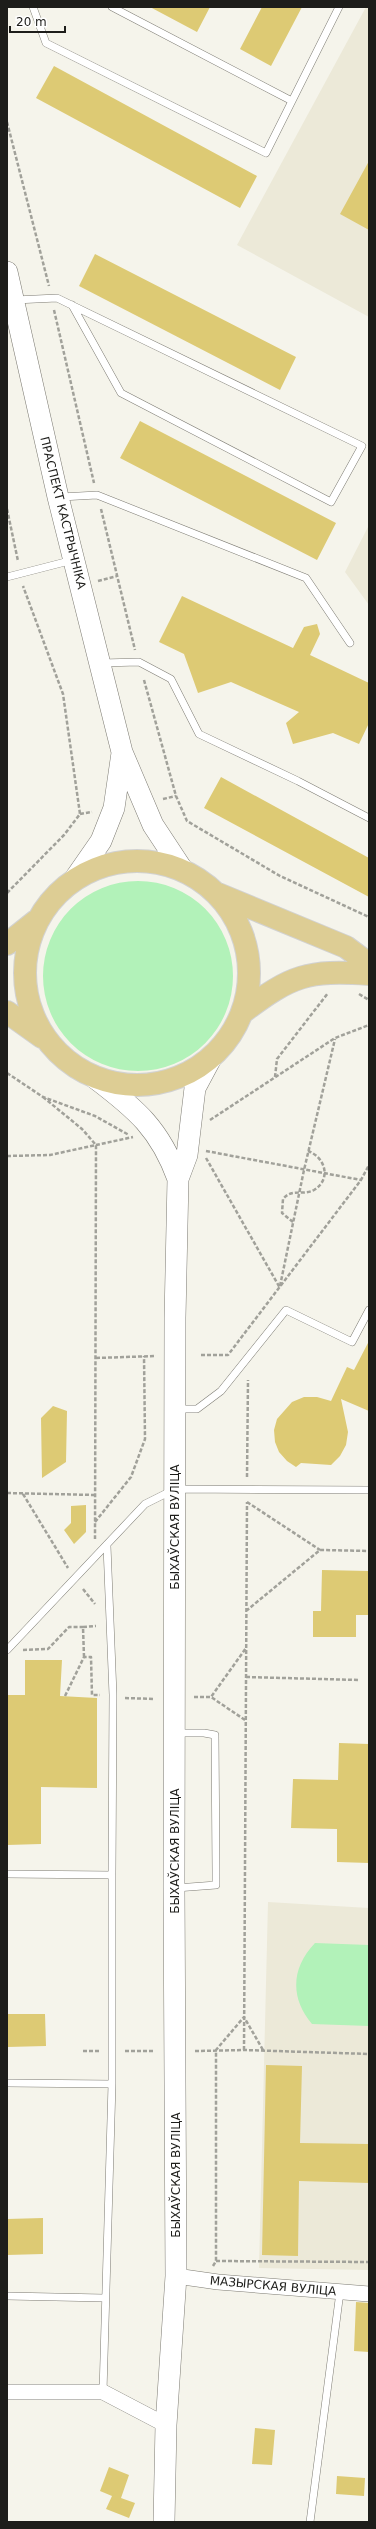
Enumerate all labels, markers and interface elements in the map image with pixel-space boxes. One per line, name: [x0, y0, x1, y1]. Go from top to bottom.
scale bar: [10, 8, 65, 34]
text: 20 m: [16, 15, 47, 29]
street label: ПРАСПЕКТ КАСТРЫЧНІКА: [37, 435, 89, 592]
street label: БЫХАЎСКАЯ ВУЛІЦА: [167, 1463, 182, 1590]
street label: БЫХАЎСКАЯ ВУЛІЦА: [167, 1787, 182, 1914]
street label: БЫХАЎСКАЯ ВУЛІЦА: [168, 2111, 183, 2238]
street label: МАЗЫРСКАЯ ВУЛІЦА: [209, 2273, 338, 2299]

